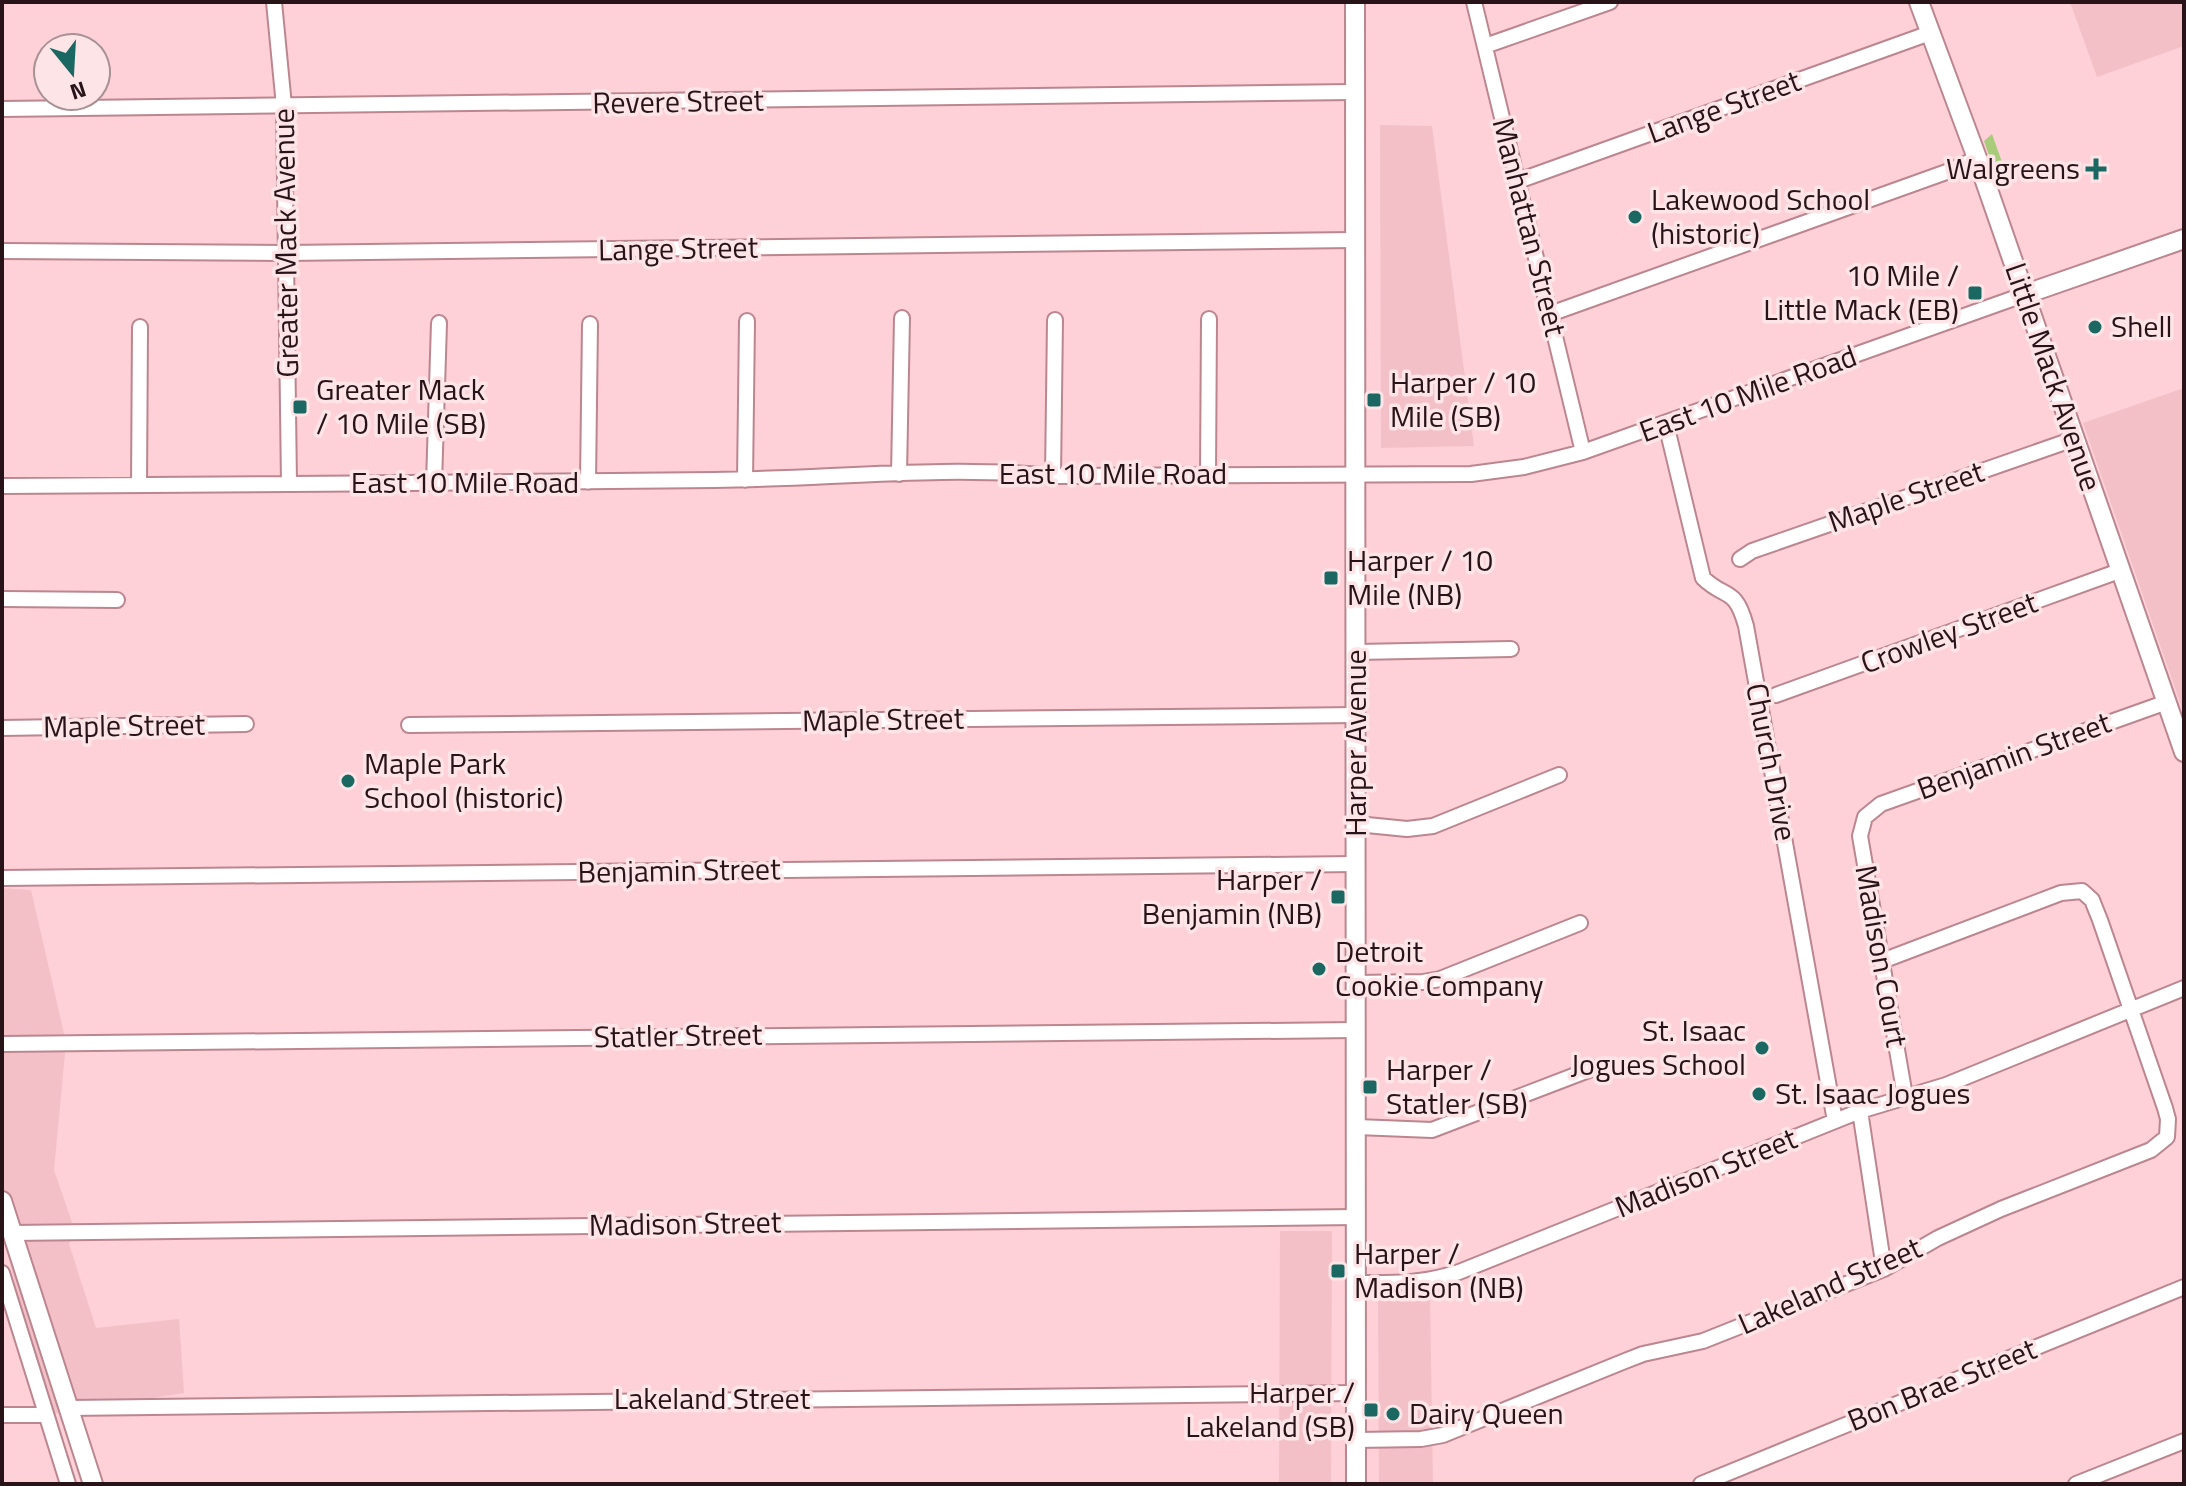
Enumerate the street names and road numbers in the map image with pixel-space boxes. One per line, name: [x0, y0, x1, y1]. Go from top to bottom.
street label: Lange Street: [1641, 57, 1807, 155]
street label: Revere Street: [592, 76, 765, 125]
street label: Greater Mack Avenue: [260, 108, 310, 378]
street label: Manhattan Street: [1481, 113, 1579, 341]
street label: Lange Street: [598, 224, 759, 272]
street label: Little Mack Avenue: [1993, 256, 2115, 497]
street label: East 10 Mile Road: [1633, 332, 1863, 454]
street label: Maple Street: [1822, 448, 1990, 544]
street label: East 10 Mile Road: [999, 450, 1227, 496]
street label: East 10 Mile Road: [351, 459, 579, 505]
street label: Crowley Street: [1854, 579, 2044, 685]
street label: Harper Avenue: [1332, 649, 1378, 837]
street label: Church Drive: [1734, 679, 1810, 845]
street label: Maple Street: [802, 695, 965, 743]
street label: Benjamin Street: [1910, 699, 2117, 811]
street label: Maple Street: [43, 701, 206, 749]
street label: Benjamin Street: [577, 845, 781, 895]
street label: Madison Court: [1843, 861, 1921, 1051]
street label: Statler Street: [593, 1011, 763, 1059]
street label: Madison Street: [1608, 1115, 1804, 1229]
street label: Madison Street: [588, 1198, 782, 1248]
street label: Lakeland Street: [1731, 1224, 1929, 1346]
street label: Bon Brae Street: [1840, 1325, 2043, 1443]
street label: Lakeland Street: [614, 1375, 811, 1421]

